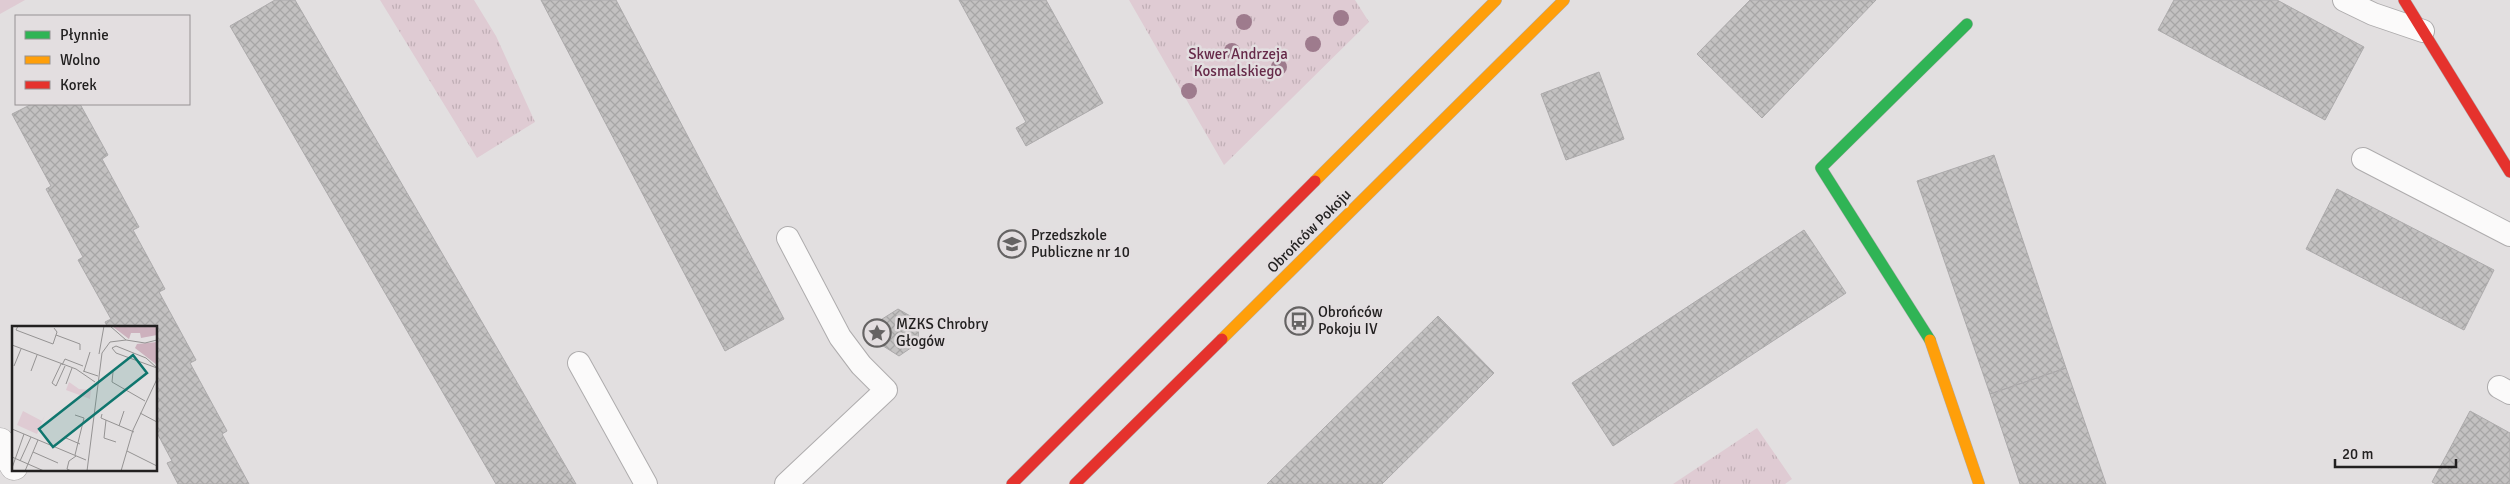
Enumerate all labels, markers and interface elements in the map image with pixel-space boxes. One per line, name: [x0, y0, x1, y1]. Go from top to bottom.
legend: [15, 15, 190, 105]
text: Płynnie: [60, 26, 109, 44]
park label: Skwer Andrzeja Kosmalskiego: [1188, 45, 1288, 80]
text: Wolno: [60, 51, 101, 69]
text: Korek: [60, 76, 97, 94]
street label: Obrońców Pokoju: [1263, 185, 1355, 277]
place label: Przedszkole Publiczne nr 10: [1031, 226, 1130, 261]
school or university icon: Przedszkole Publiczne nr 10: [997, 229, 1027, 259]
place label: Obrońców Pokoju IV: [1318, 303, 1383, 338]
bus stop icon: Obrońców Pokoju IV: [1284, 306, 1314, 336]
place label: MZKS Chrobry Głogów: [896, 315, 988, 350]
place icon: MZKS Chrobry Głogów: [862, 318, 892, 348]
inset map: [12, 326, 158, 472]
scale bar: [2335, 436, 2456, 468]
text: 20 m: [2342, 445, 2373, 463]

